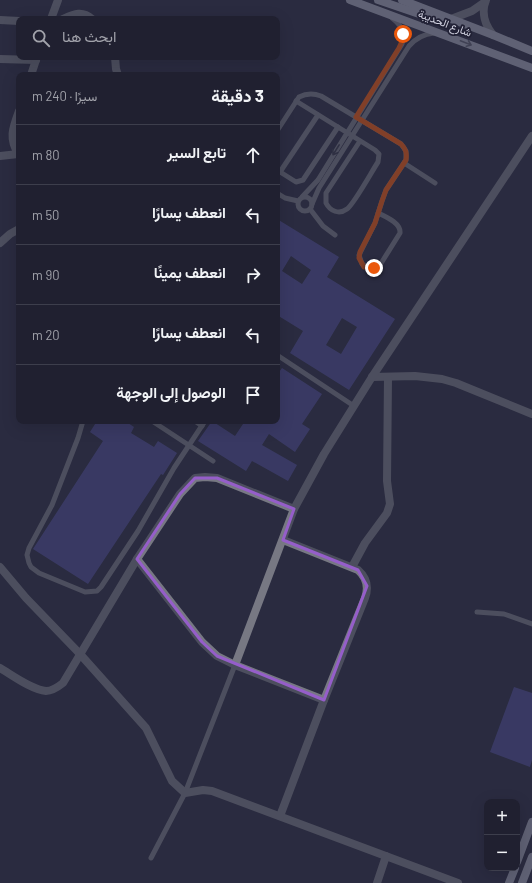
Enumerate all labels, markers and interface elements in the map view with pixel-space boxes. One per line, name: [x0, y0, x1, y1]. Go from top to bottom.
street label: شارع الحديبة: [416, 6, 474, 41]
search box: [16, 16, 280, 60]
route start: [394, 25, 412, 43]
icon: search: [30, 27, 52, 49]
text: ابحث هنا: [62, 27, 116, 45]
one-way arrow: [459, 39, 471, 47]
text: 3 دقيقة: [211, 85, 264, 105]
text: سيرًا · 240 m: [32, 88, 97, 104]
text: تابع السير: [167, 143, 226, 161]
icon: ahead: [242, 144, 264, 166]
one-way arrow: [332, 144, 340, 155]
text: 80 m: [32, 147, 60, 163]
text: انعطف يسارًا: [152, 203, 226, 221]
icon: left: [242, 204, 264, 226]
text: 50 m: [32, 207, 59, 223]
route end: [365, 259, 383, 277]
text: انعطف يمينًا: [154, 263, 226, 281]
icon: right: [242, 264, 264, 286]
text: 90 m: [32, 267, 60, 283]
text: انعطف يسارًا: [152, 323, 226, 341]
icon: left: [242, 324, 264, 346]
text: 20 m: [32, 327, 60, 343]
text: الوصول إلى الوجهة: [116, 383, 226, 401]
icon: arrive: [242, 384, 264, 406]
map controls: [484, 799, 520, 871]
button: +: [484, 799, 520, 835]
button: −: [484, 835, 520, 871]

